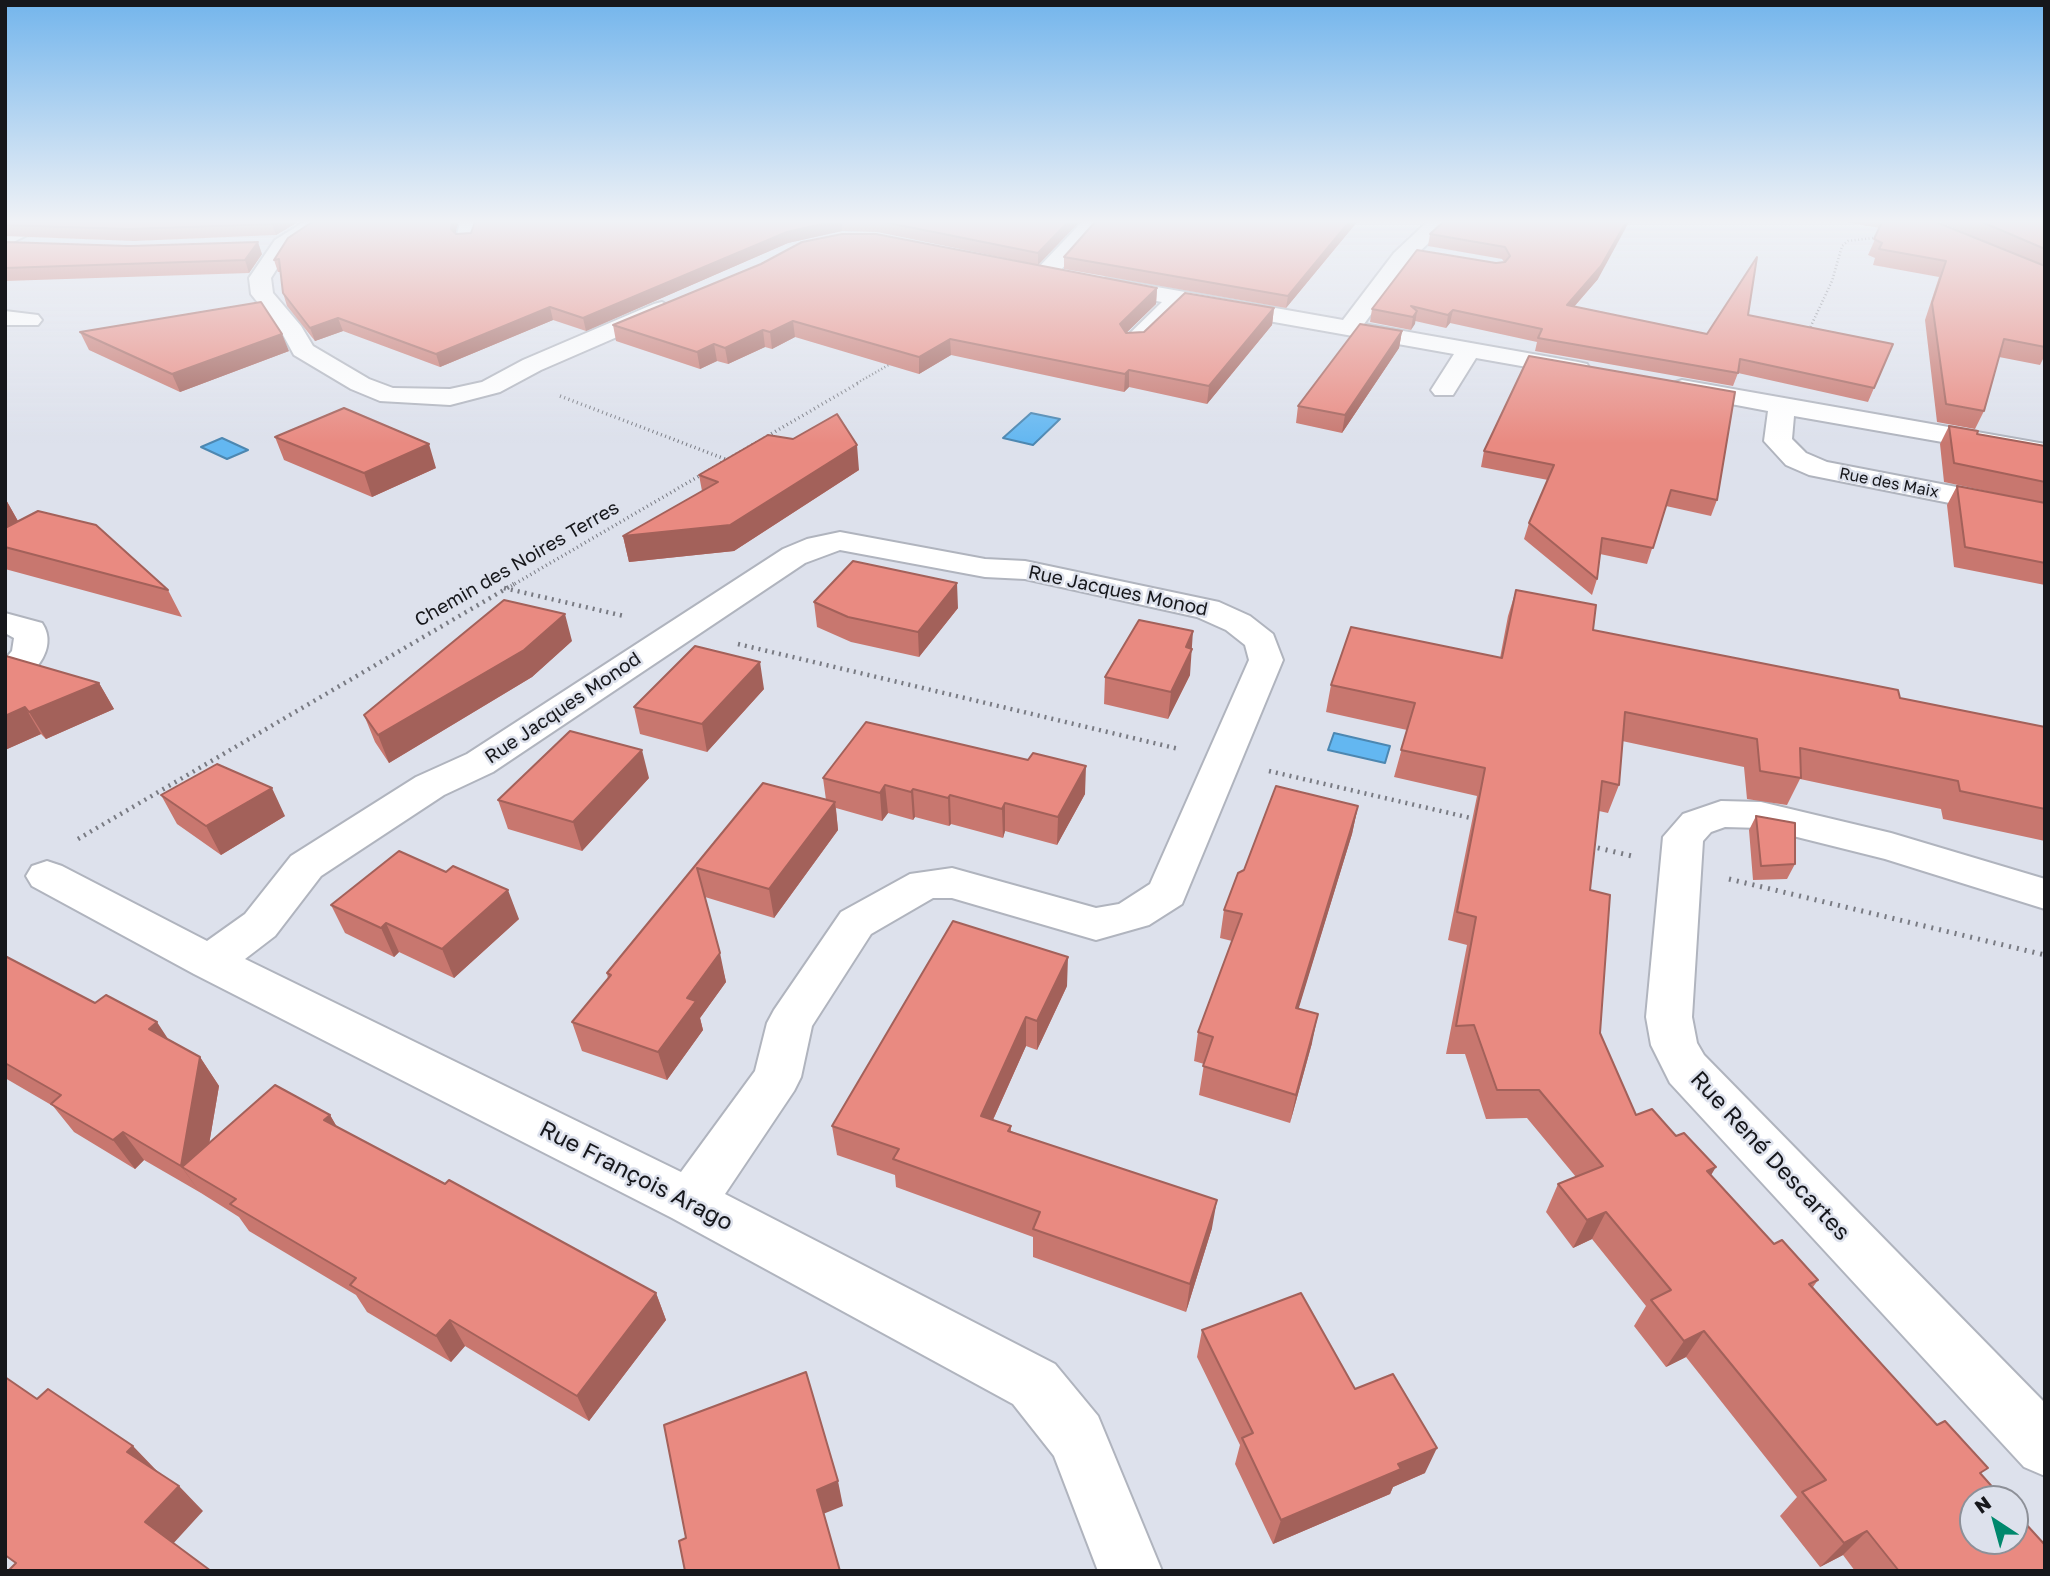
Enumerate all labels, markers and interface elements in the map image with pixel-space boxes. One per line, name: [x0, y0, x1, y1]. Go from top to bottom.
street label: Rue des Maix: [1838, 464, 1940, 502]
street label: Chemin des Noires Terres: [411, 496, 623, 632]
street label: Rue Jacques Monod: [1026, 561, 1210, 621]
street label: Rue Jacques Monod: [481, 647, 645, 769]
street label: Rue René Descartes: [1684, 1066, 1856, 1246]
street label: Rue François Arago: [535, 1115, 737, 1237]
north arrow: [1959, 1485, 2029, 1555]
text: N: [1970, 1491, 1995, 1518]

